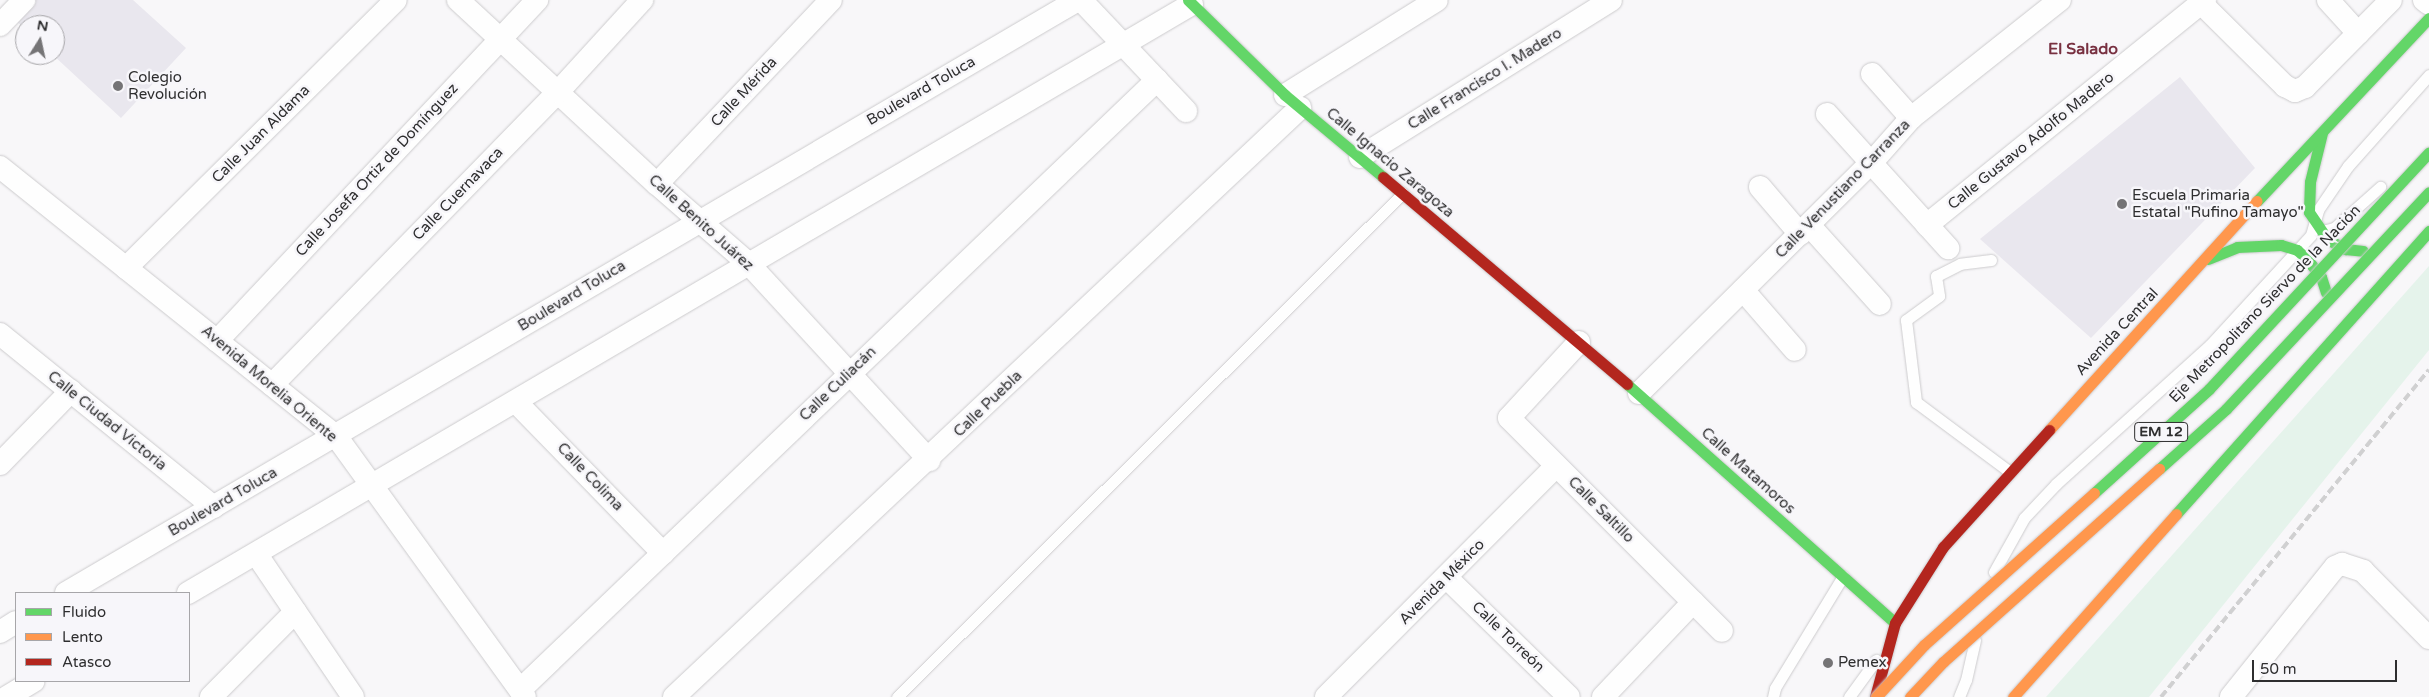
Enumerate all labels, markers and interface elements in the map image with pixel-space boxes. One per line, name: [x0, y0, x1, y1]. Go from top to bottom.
north arrow: [15, 15, 65, 65]
text: N: [36, 16, 50, 35]
street label: Calle Francisco I. Madero: [1405, 24, 1565, 134]
district label: El Salado: [2048, 39, 2118, 59]
street label: Calle Mérida: [707, 53, 781, 131]
street label: Boulevard Toluca: [863, 53, 979, 129]
place label: Colegio Revolución: [128, 68, 207, 103]
street label: Calle Gustavo Adolfo Madero: [1944, 68, 2118, 214]
marker: Colegio Revolución: [112, 80, 124, 92]
street label: Calle Josefa Ortiz de Domínguez: [292, 80, 462, 260]
street label: Calle Juan Aldama: [208, 81, 314, 187]
street label: Calle Ignacio Zaragoza: [1322, 104, 1458, 222]
street label: Calle Venustiano Carranza: [1772, 116, 1914, 262]
street label: Calle Cuernavaca: [409, 144, 507, 244]
street label: Calle Benito Juárez: [645, 171, 757, 275]
place label: Escuela Primaria Estatal "Rufino Tamayo": [2132, 186, 2304, 221]
marker: Escuela Primaria Estatal "Rufino Tamayo": [2116, 198, 2128, 210]
street label: Eje Metropolitano Siervo de la Nación: [2166, 202, 2364, 406]
street label: Boulevard Toluca: [515, 257, 629, 335]
street label: Avenida Central: [2072, 285, 2162, 379]
street label: Avenida Morelia Oriente: [197, 322, 341, 446]
street label: Calle Culiacán: [796, 343, 880, 425]
street label: Calle Ciudad Victoria: [44, 367, 170, 475]
street label: Calle Puebla: [950, 367, 1026, 441]
road number: EM 12: [2134, 421, 2188, 444]
street label: Calle Matamoros: [1697, 424, 1799, 518]
street label: Calle Colima: [553, 439, 627, 515]
street label: Boulevard Toluca: [165, 464, 281, 540]
street label: Calle Saltillo: [1564, 473, 1638, 547]
street label: Avenida México: [1396, 536, 1488, 628]
legend: [15, 592, 190, 682]
street label: Calle Torreón: [1468, 598, 1548, 676]
text: Fluido: [62, 603, 106, 621]
text: Lento: [62, 628, 103, 646]
scale bar: [2254, 650, 2399, 682]
text: Atasco: [62, 653, 111, 671]
place label: Pemex: [1838, 654, 1887, 672]
marker: Pemex: [1822, 657, 1834, 669]
text: 50 m: [2260, 660, 2297, 678]

